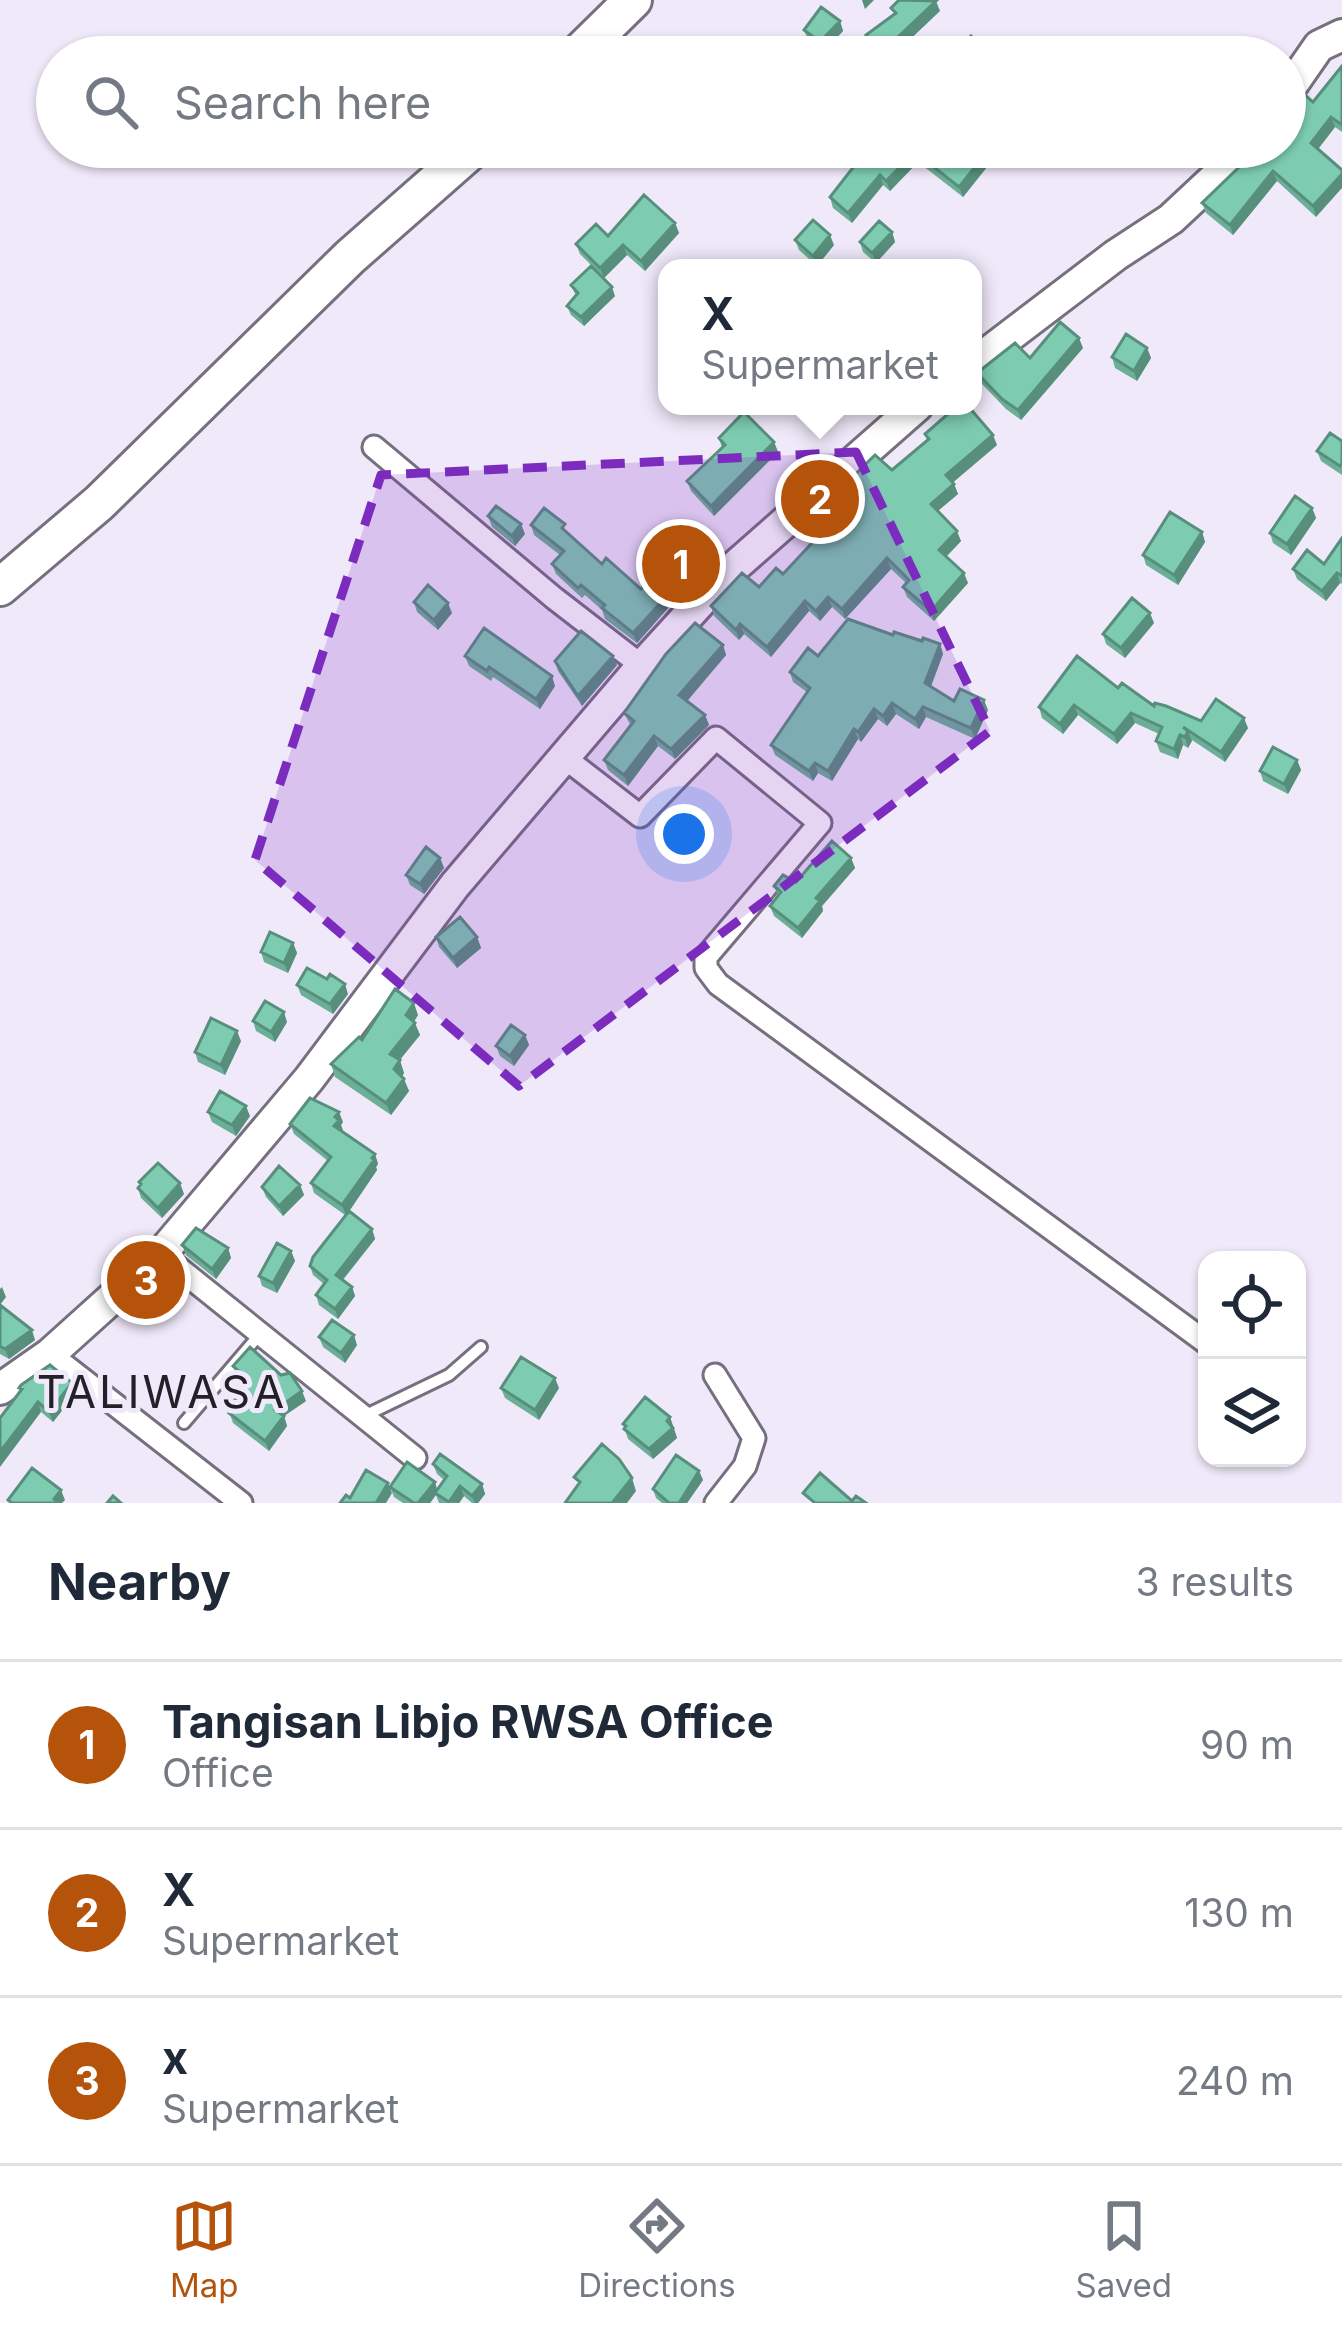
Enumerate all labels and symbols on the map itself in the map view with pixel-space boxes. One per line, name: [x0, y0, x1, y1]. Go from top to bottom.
pin: 2: [781, 454, 859, 544]
pin: 1: [642, 519, 720, 609]
your location: [654, 804, 714, 864]
pin: 3: [107, 1235, 185, 1325]
district label: TALIWASA: [37, 1364, 287, 1419]

